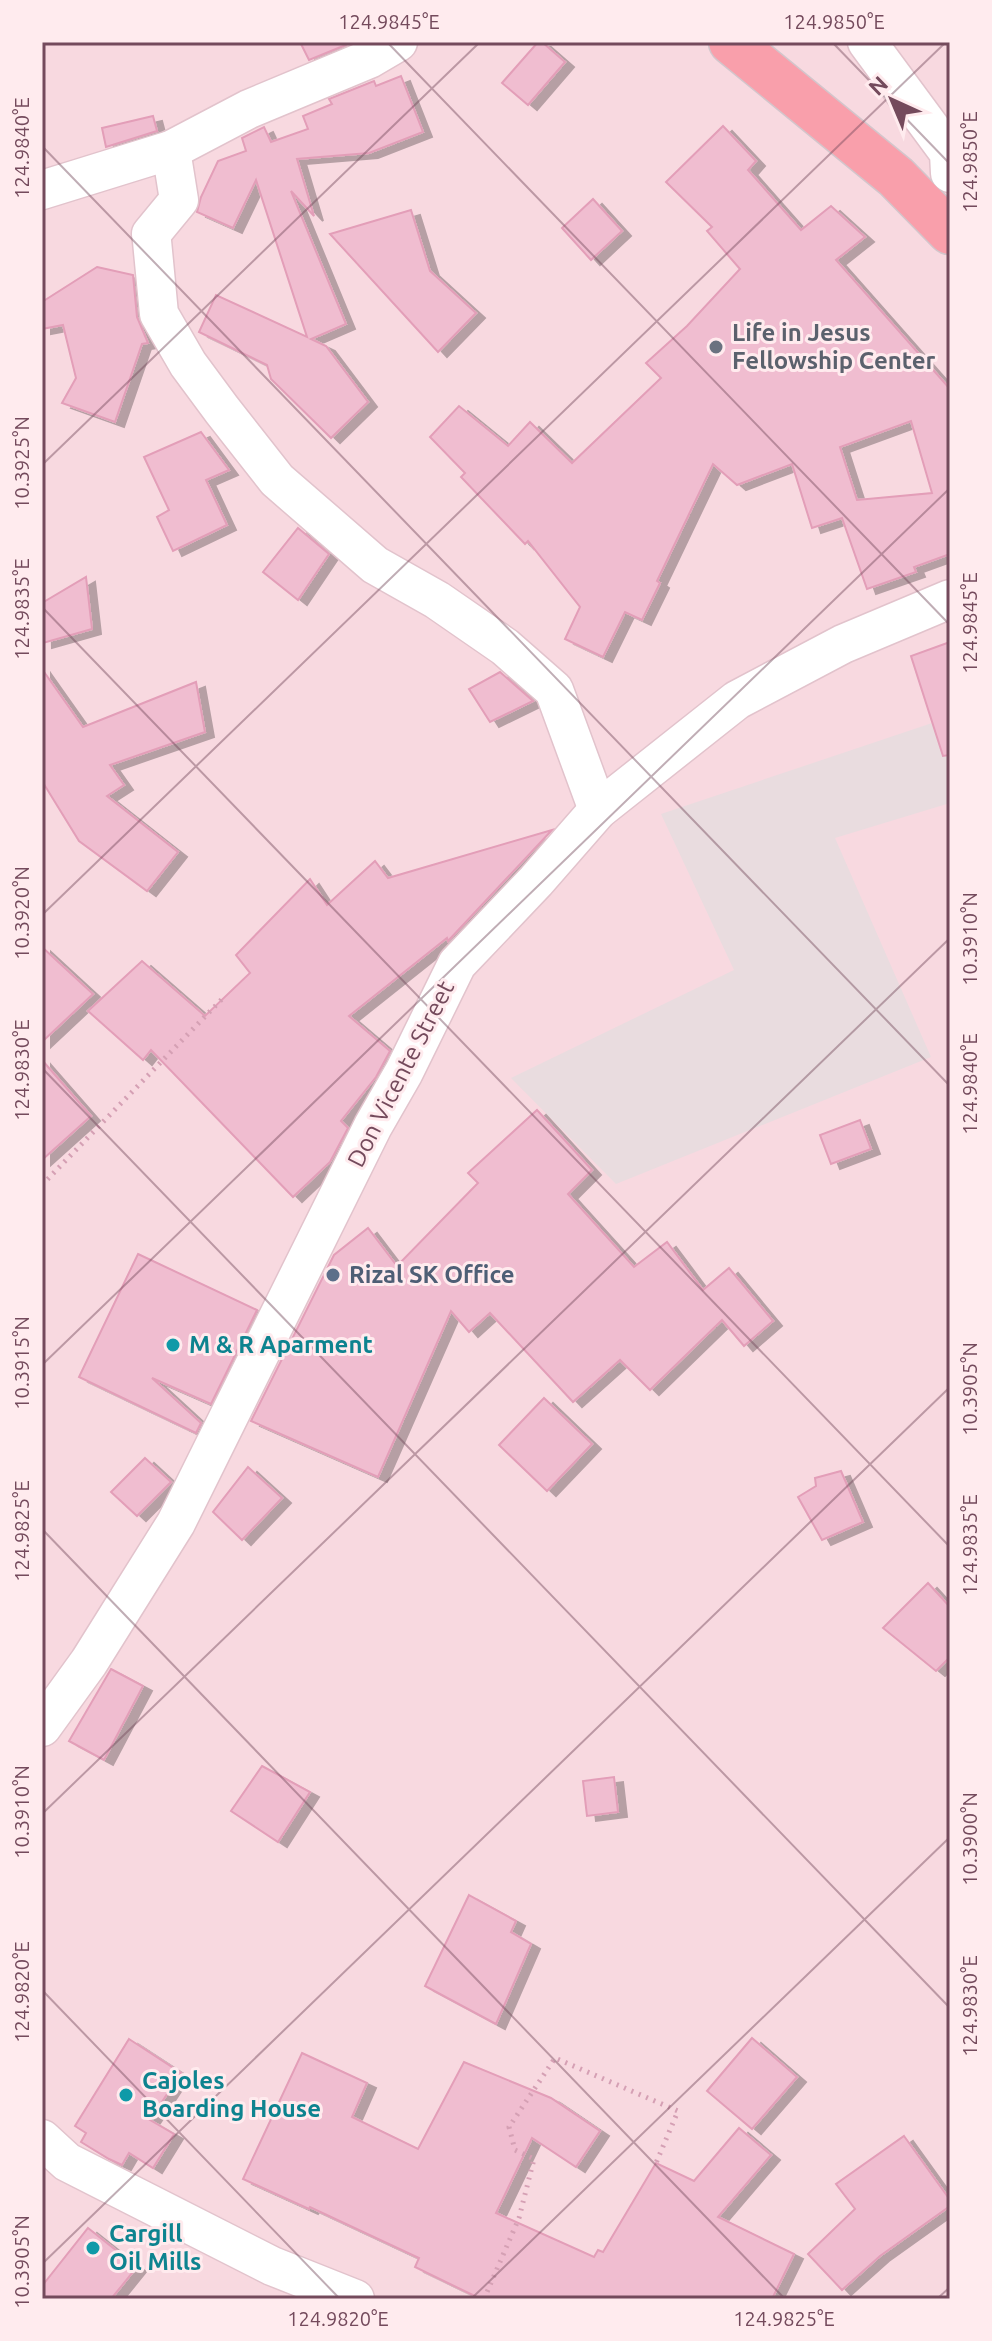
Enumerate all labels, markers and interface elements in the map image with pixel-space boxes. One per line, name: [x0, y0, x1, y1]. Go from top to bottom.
text: 124.9845°E: [338, 10, 440, 33]
text: 124.9850°E: [783, 10, 885, 33]
north arrow: [852, 60, 932, 140]
text: N: [863, 71, 892, 100]
text: 124.9840°E: [10, 97, 33, 199]
text: 124.9850°E: [958, 111, 981, 213]
place label: Life in Jesus Fellowship Center: [732, 319, 936, 374]
marker: Life in Jesus Fellowship Center: [707, 338, 725, 356]
text: 10.3925°N: [10, 416, 33, 510]
text: 124.9835°E: [10, 558, 33, 660]
text: 124.9845°E: [958, 572, 981, 674]
text: 10.3920°N: [10, 866, 33, 960]
text: 10.3910°N: [958, 892, 981, 986]
street label: Don Vicente Street: [342, 976, 459, 1171]
text: 124.9830°E: [10, 1019, 33, 1121]
text: 124.9840°E: [958, 1033, 981, 1135]
place label: Rizal SK Office: [349, 1261, 515, 1288]
marker: Rizal SK Office: [324, 1266, 342, 1284]
text: 10.3915°N: [10, 1316, 33, 1410]
place label: M & R Aparment: [189, 1331, 373, 1358]
marker: M & R Aparment: [164, 1336, 182, 1354]
text: 10.3905°N: [958, 1342, 981, 1436]
text: 124.9825°E: [10, 1480, 33, 1582]
text: 124.9835°E: [958, 1494, 981, 1596]
text: 10.3910°N: [10, 1765, 33, 1859]
text: 10.3900°N: [958, 1792, 981, 1886]
text: 124.9820°E: [10, 1941, 33, 2043]
text: 124.9830°E: [958, 1955, 981, 2057]
place label: Cajoles Boarding House: [142, 2067, 321, 2122]
marker: Cajoles Boarding House: [117, 2086, 135, 2104]
text: 10.3905°N: [10, 2215, 33, 2309]
place label: Cargill Oil Mills: [109, 2220, 201, 2275]
marker: Cargill Oil Mills: [84, 2239, 102, 2257]
text: 124.9820°E: [287, 2307, 389, 2330]
text: 124.9825°E: [733, 2307, 835, 2330]

